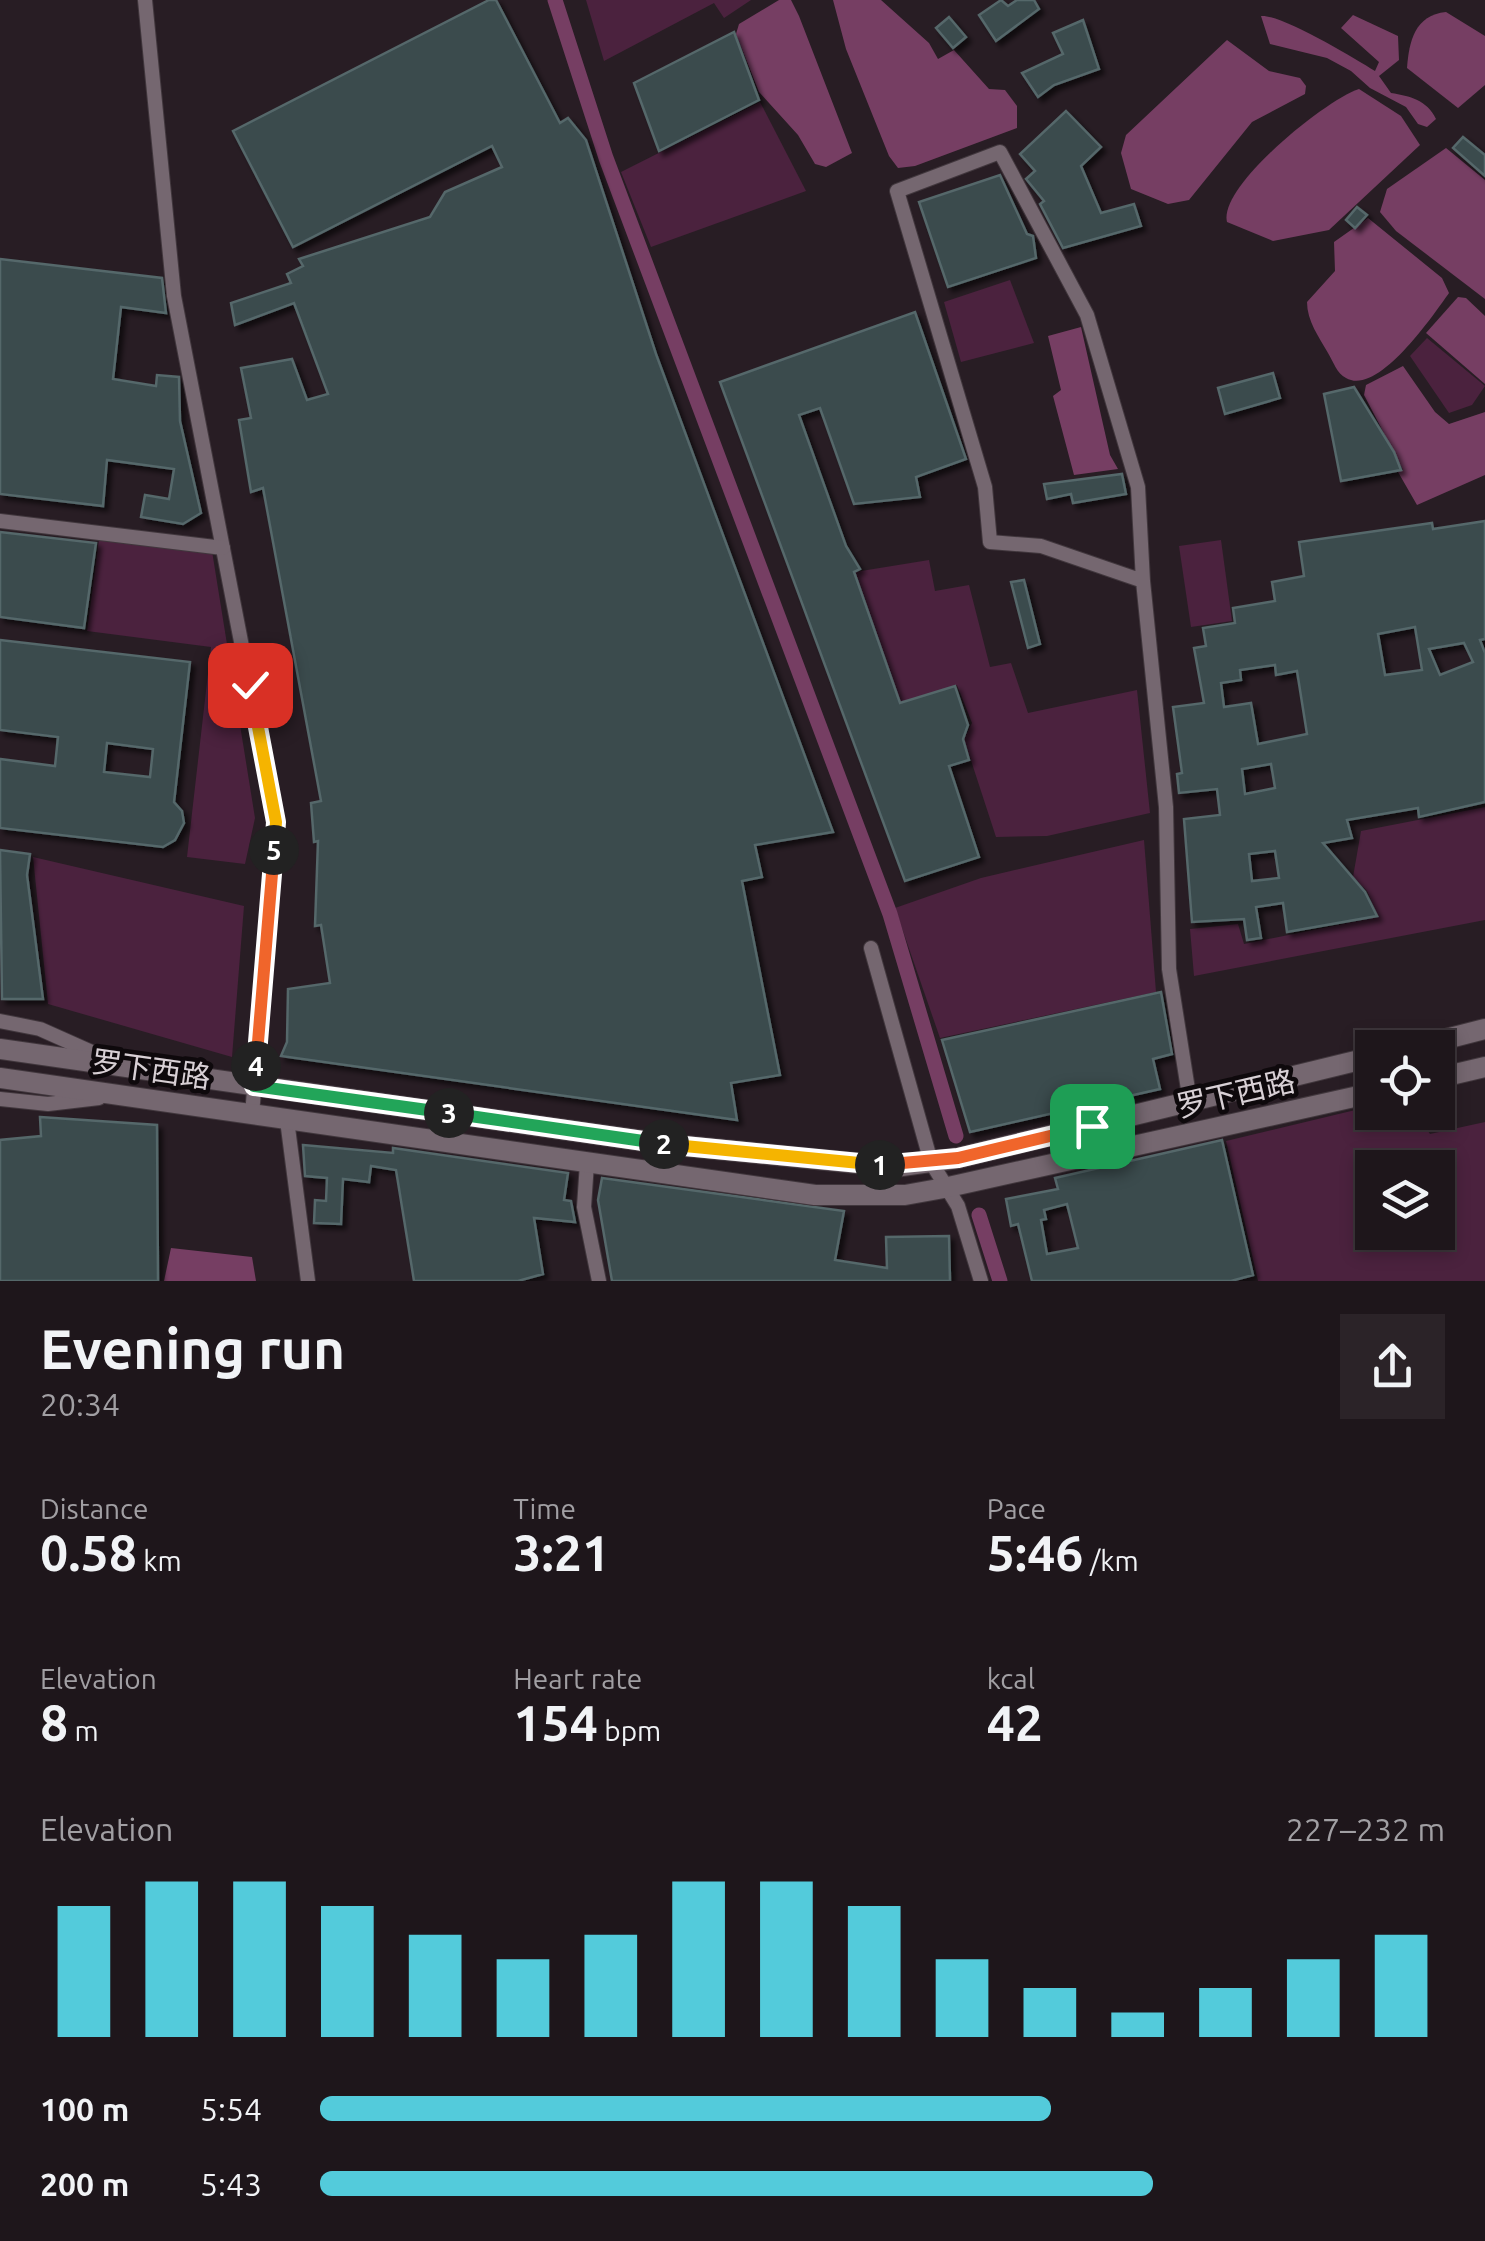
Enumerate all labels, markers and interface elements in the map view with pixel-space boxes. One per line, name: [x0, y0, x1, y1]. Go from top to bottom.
pin: [208, 643, 293, 728]
icon: check: [223, 658, 278, 713]
pin: 5: [249, 825, 299, 875]
text: 5: [266, 834, 282, 865]
map controls: [1355, 1030, 1455, 1250]
button: locate: [1355, 1030, 1455, 1130]
pin: 4: [231, 1041, 281, 1091]
street label: 罗下西路: [89, 1044, 213, 1094]
text: 4: [248, 1050, 264, 1081]
street label: 罗下西路: [1173, 1063, 1298, 1123]
pin: [1050, 1084, 1135, 1169]
pin: 3: [424, 1088, 474, 1138]
text: 3: [441, 1097, 457, 1128]
icon: arrive: [1065, 1099, 1120, 1154]
pin: 2: [639, 1119, 689, 1169]
text: 2: [656, 1128, 672, 1159]
pin: 1: [855, 1140, 905, 1190]
text: 1: [872, 1149, 888, 1180]
button: layers: [1355, 1150, 1455, 1250]
button: share: [1340, 1314, 1445, 1419]
text: Evening run: [40, 1318, 345, 1379]
text: 20:34: [40, 1386, 120, 1422]
text: Distance: [40, 1493, 148, 1524]
text: Time: [513, 1493, 576, 1524]
text: Pace: [987, 1493, 1046, 1524]
text: 0.58: [40, 1524, 137, 1580]
text: 3:21: [513, 1524, 610, 1580]
text: 5:46: [987, 1524, 1084, 1580]
text: km: [137, 1545, 182, 1576]
text: /km: [1084, 1545, 1139, 1576]
text: Elevation: [40, 1663, 157, 1694]
text: Heart rate: [513, 1663, 642, 1694]
text: kcal: [987, 1663, 1035, 1694]
text: 8: [40, 1694, 68, 1750]
text: 154: [513, 1694, 598, 1750]
text: 42: [987, 1694, 1043, 1750]
text: m: [68, 1715, 99, 1746]
text: bpm: [598, 1715, 661, 1746]
text: Elevation: [40, 1811, 173, 1847]
text: 227–232 m: [1286, 1811, 1445, 1847]
text: 100 m: [40, 2091, 129, 2127]
text: 5:54: [200, 2091, 262, 2127]
text: 200 m: [40, 2166, 129, 2202]
text: 5:43: [200, 2166, 262, 2202]

